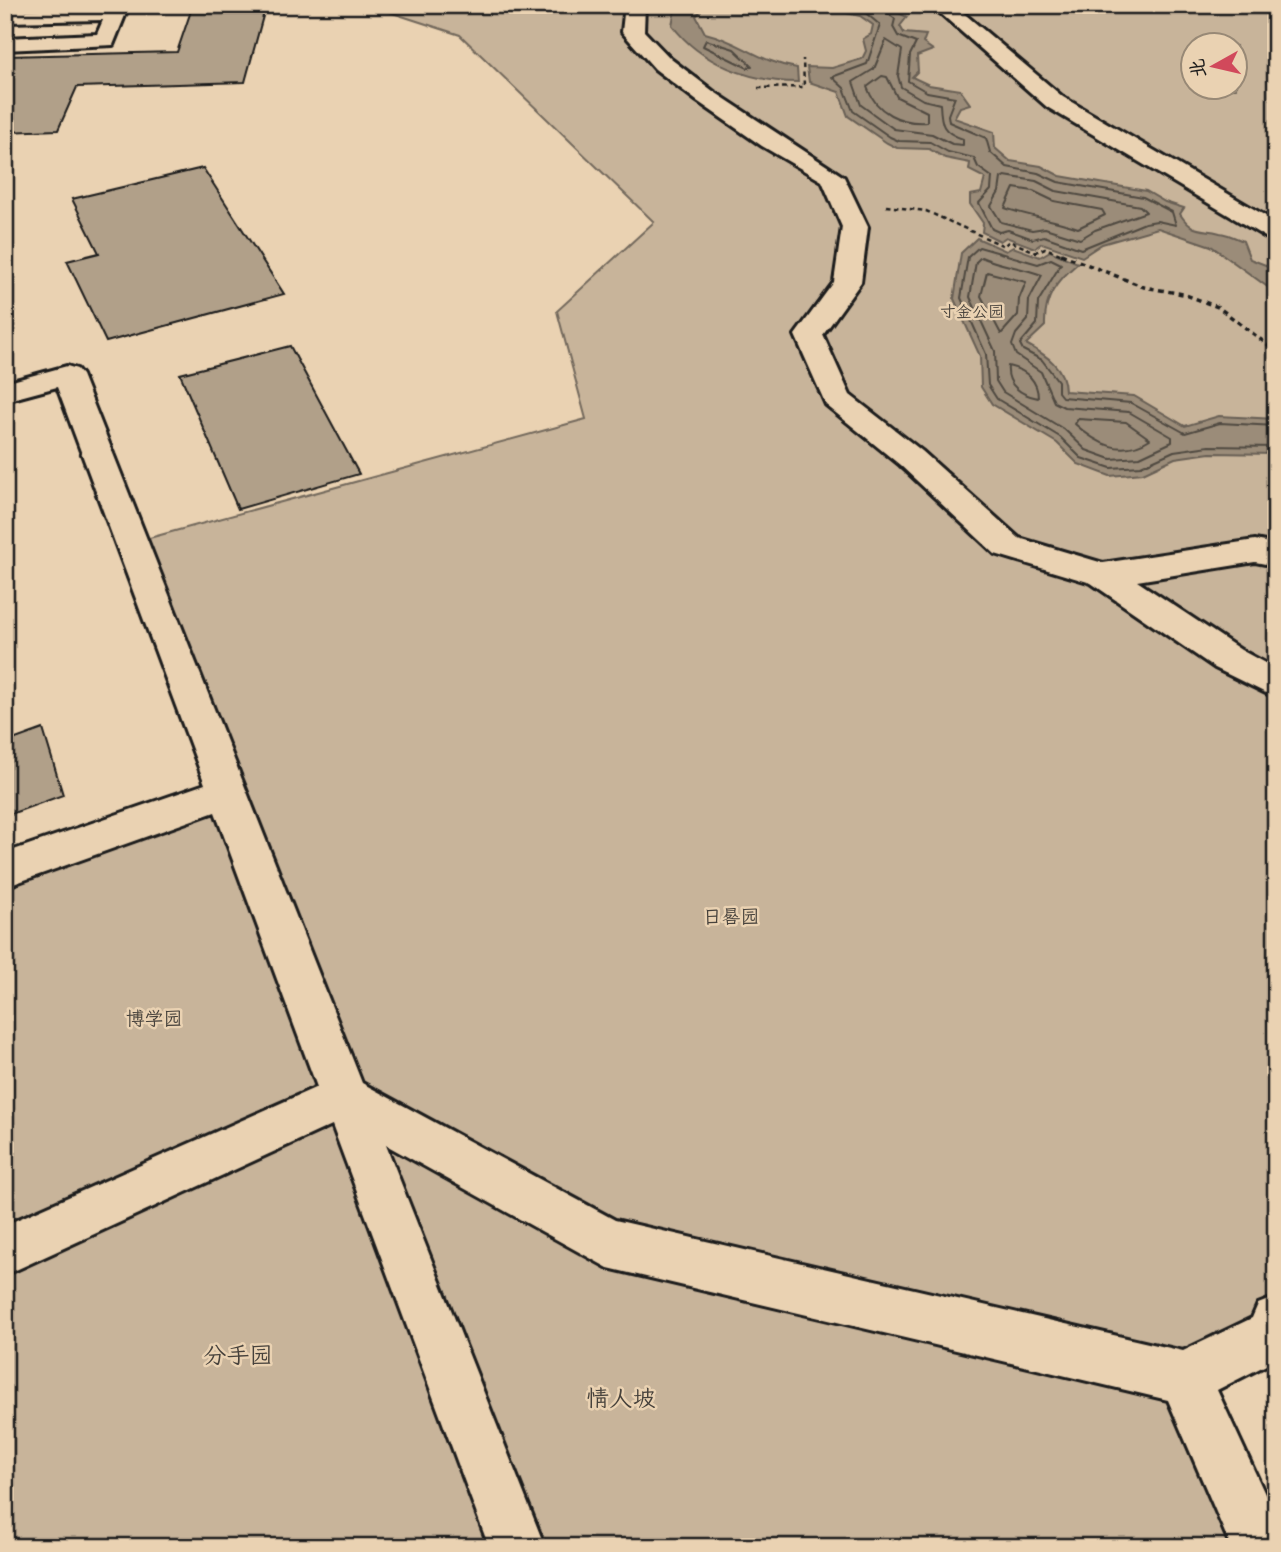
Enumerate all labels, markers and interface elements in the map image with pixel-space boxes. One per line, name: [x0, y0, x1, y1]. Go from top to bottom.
north arrow: [1180, 32, 1250, 102]
text: 北: [1180, 57, 1215, 80]
park label: 寸金公园: [940, 297, 1004, 326]
park label: 日晷园: [702, 900, 760, 933]
park label: 博学园: [125, 1002, 183, 1035]
park label: 分手园: [204, 1335, 273, 1376]
park label: 情人坡: [587, 1378, 656, 1419]

